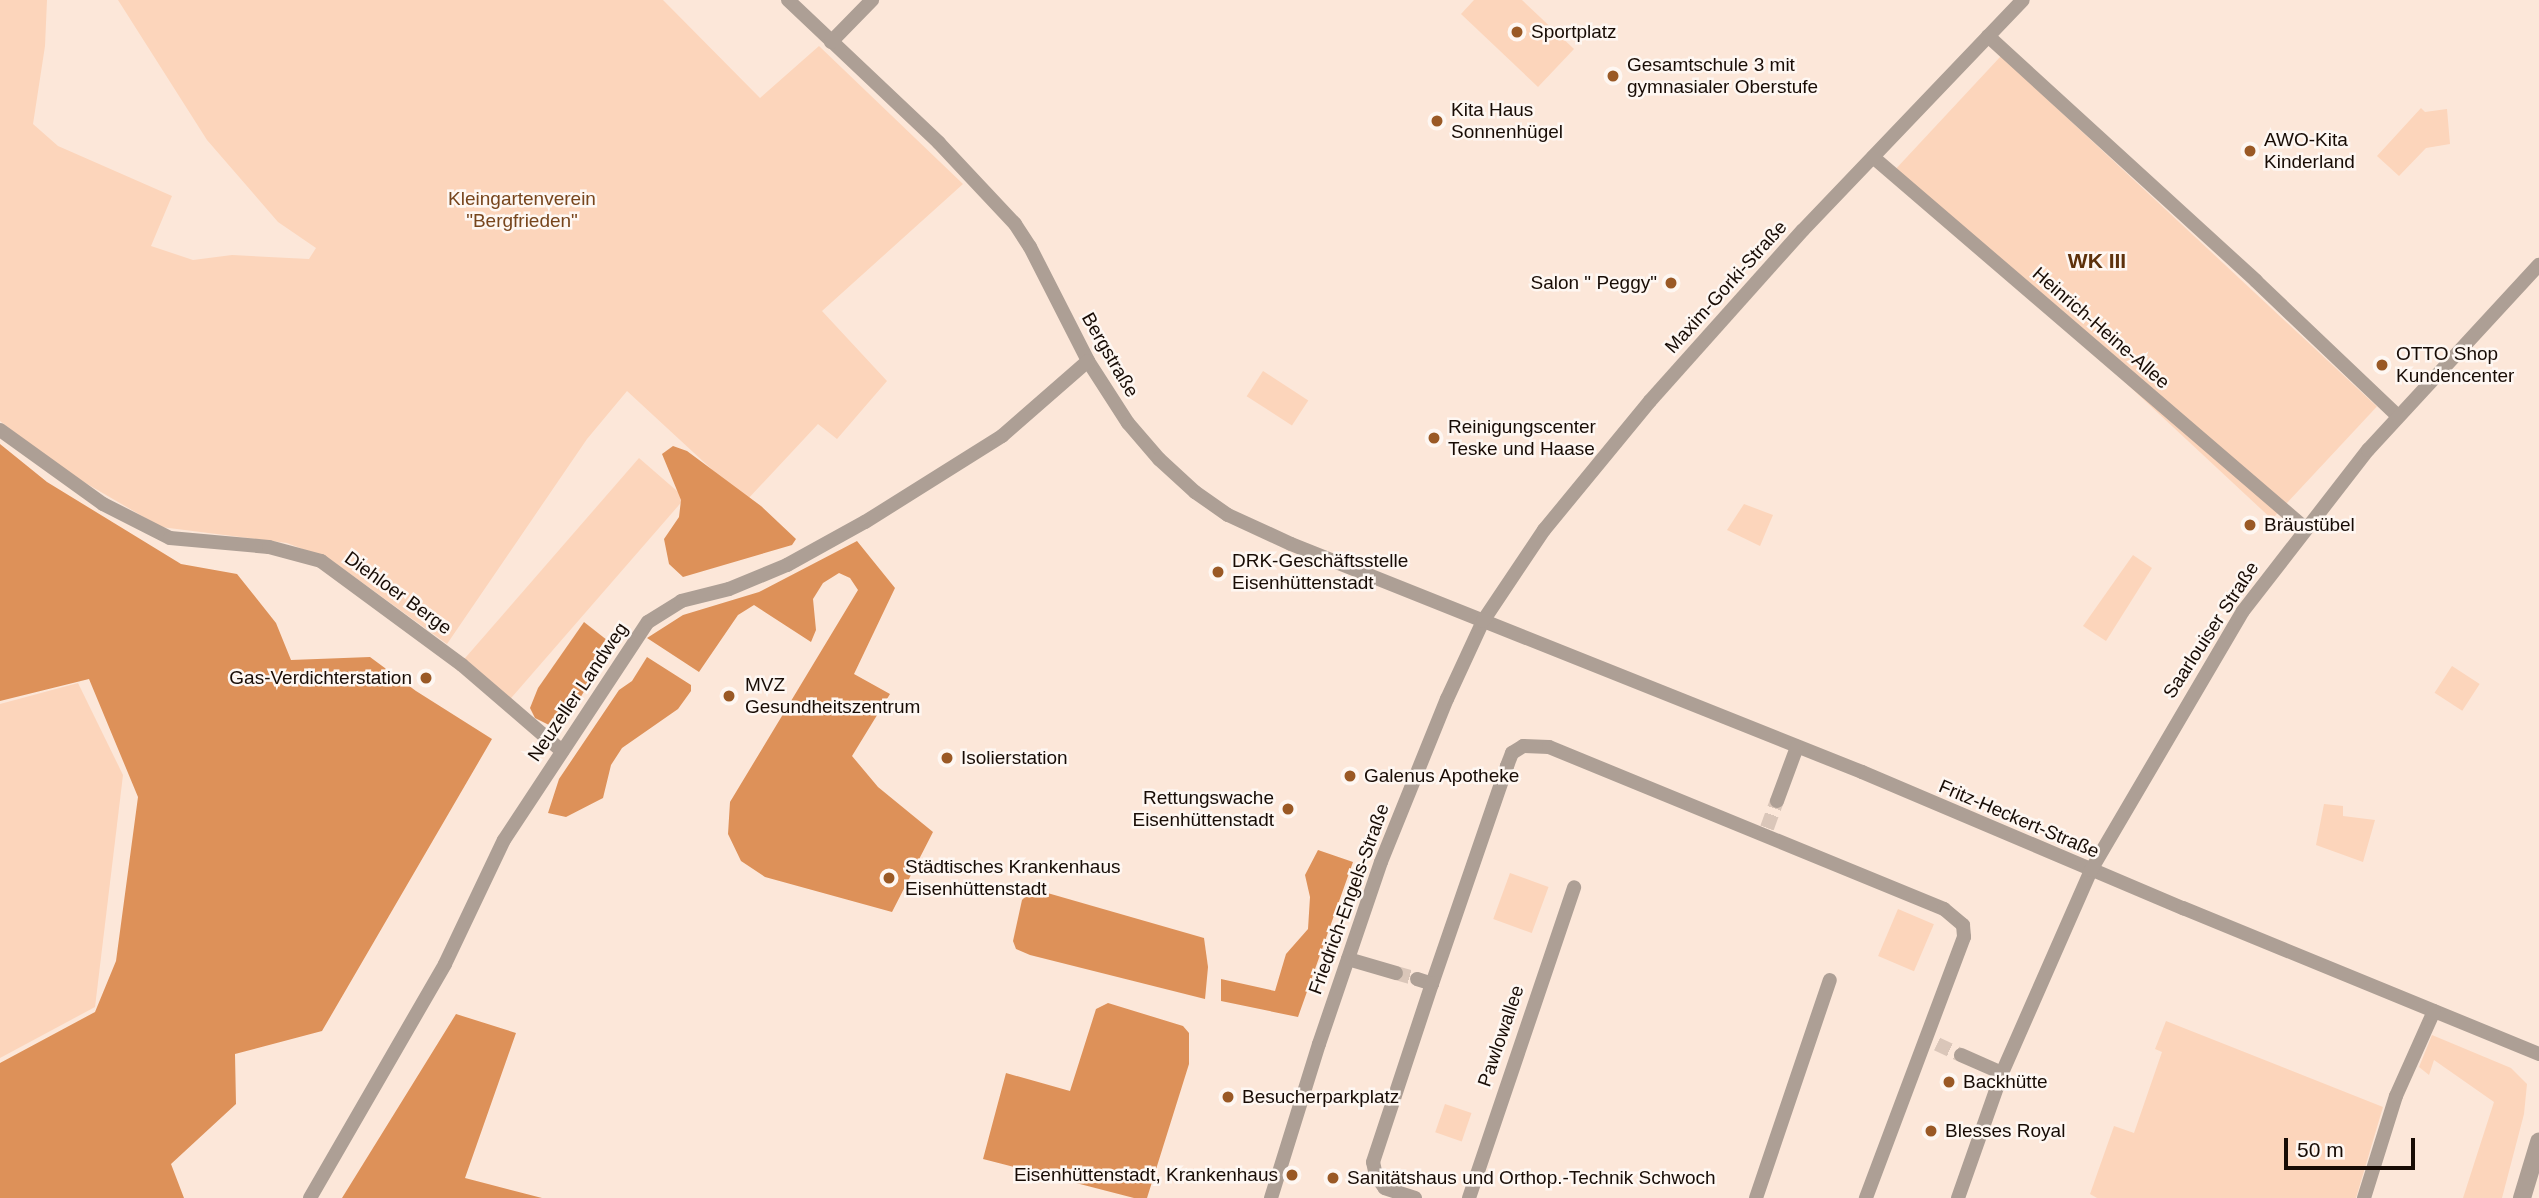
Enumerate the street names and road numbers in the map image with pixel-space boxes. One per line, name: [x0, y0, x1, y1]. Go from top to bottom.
street label: Maxim-Gorki-Straße: [1660, 216, 1792, 358]
street label: Heinrich-Heine-Allee: [2028, 262, 2174, 394]
street label: Bergstraße: [1077, 309, 1143, 401]
street label: Diehloer Berge: [340, 547, 456, 639]
street label: Saarlouiser Straße: [2158, 557, 2264, 703]
street label: Neuzeller Landweg: [523, 618, 633, 766]
street label: Fritz-Heckert-Straße: [1935, 775, 2103, 863]
street label: Friedrich-Engels-Straße: [1304, 800, 1394, 998]
street label: Pawlowallee: [1473, 982, 1529, 1090]

